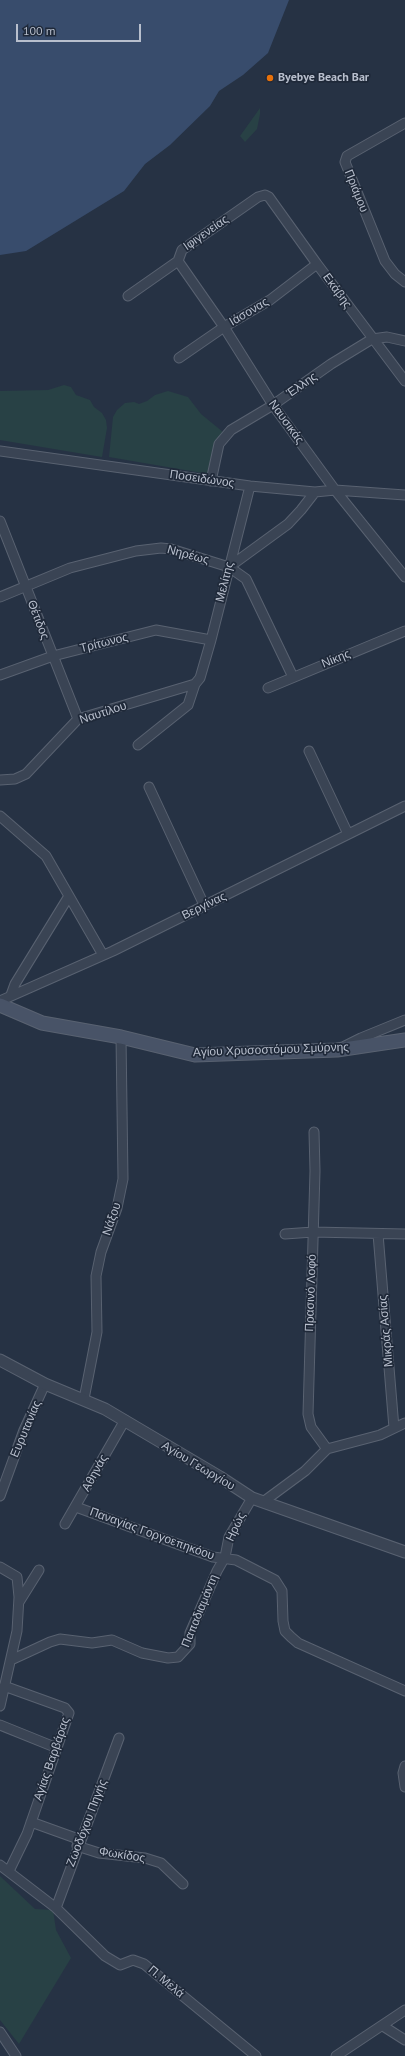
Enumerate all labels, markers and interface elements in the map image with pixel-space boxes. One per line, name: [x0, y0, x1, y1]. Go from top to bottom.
scale bar: [18, 16, 143, 42]
text: 100 m: [23, 23, 56, 38]
place label: Byebye Beach Bar: [278, 71, 369, 85]
marker: Byebye Beach Bar: [265, 73, 275, 83]
street label: Πριάμου: [341, 167, 371, 215]
street label: Ιφιγενείας: [181, 212, 231, 254]
street label: Εκάβης: [319, 271, 355, 311]
street label: Ιάσονας: [227, 295, 271, 329]
street label: Έλλης: [284, 369, 320, 401]
street label: Ναυσικάς: [265, 397, 307, 447]
street label: Ποσειδώνος: [169, 467, 235, 491]
street label: Νηρέως: [166, 543, 210, 567]
street label: Μελίτης: [213, 560, 237, 604]
street label: Θέτιδος: [24, 598, 52, 642]
street label: Τρίτωνος: [78, 630, 130, 656]
street label: Νίκης: [319, 647, 353, 671]
street label: Ναυτίλου: [78, 699, 128, 727]
street label: Βεργίνας: [179, 889, 229, 923]
street label: Αγίου Χρυσοστόμου Σμύρνης: [193, 1040, 349, 1060]
street label: Νάξου: [100, 1201, 124, 1237]
street label: Πρασινό Λοφό: [302, 1254, 320, 1332]
street label: Μικράς Ασίας: [376, 1294, 396, 1368]
street label: Ευρυτανίας: [7, 1398, 45, 1460]
street label: Αγίου Γεωργίου: [159, 1438, 237, 1494]
street label: Αθηνάς: [79, 1452, 111, 1494]
street label: Παναγίας Γοργοεπηκόου: [88, 1505, 216, 1563]
street label: Ηρώς: [223, 1510, 249, 1544]
street label: Παπαδιαμάντη: [179, 1572, 221, 1650]
street label: Αγίας Βαρβάρας: [31, 1715, 73, 1803]
street label: Ζωοδόχου Πηγής: [64, 1777, 110, 1869]
street label: Φωκίδος: [98, 1844, 146, 1866]
street label: Π. Μελά: [145, 1963, 187, 2001]

